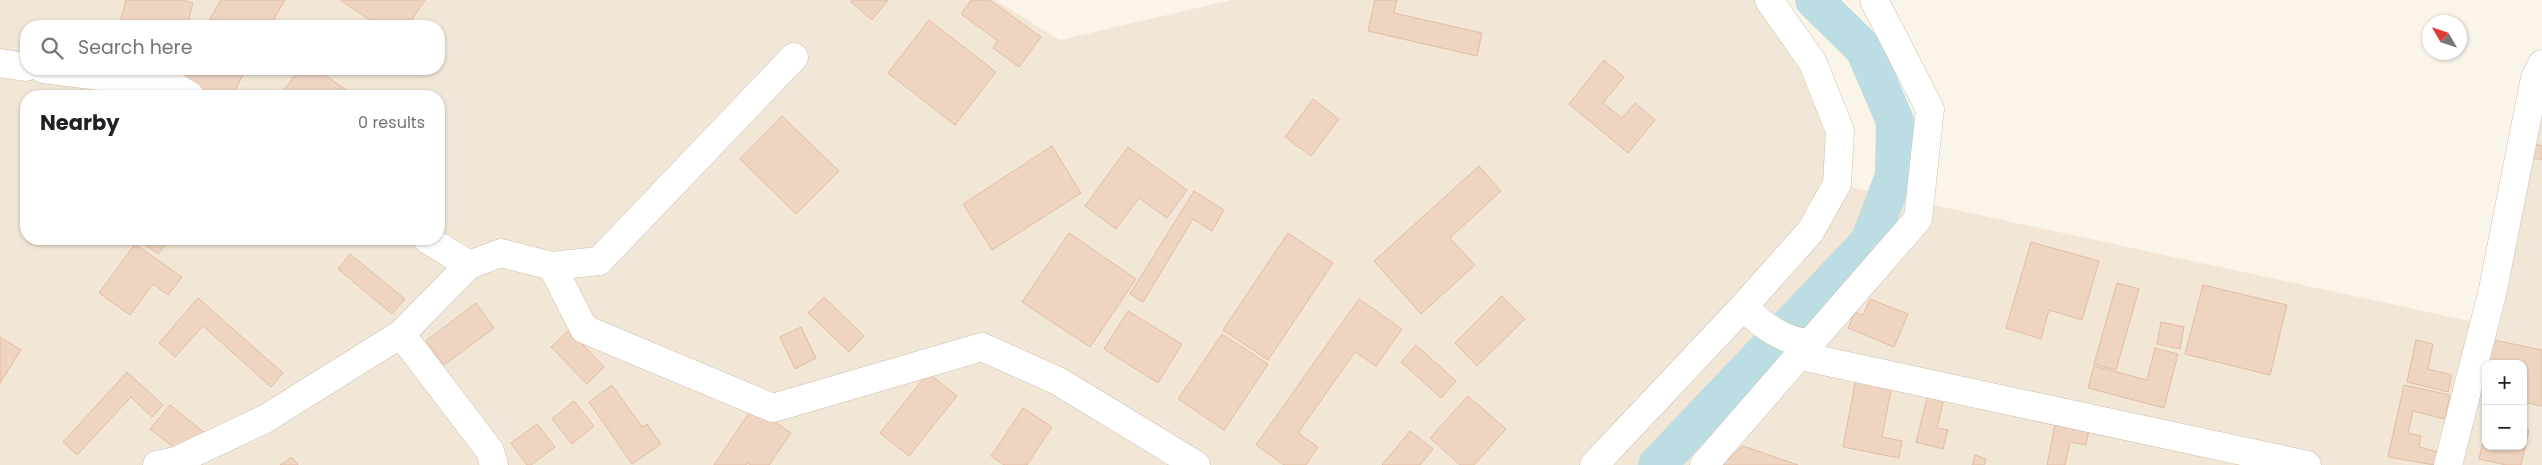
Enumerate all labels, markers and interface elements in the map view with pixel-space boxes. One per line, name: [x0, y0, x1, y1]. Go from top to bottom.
north arrow: [2422, 15, 2467, 60]
search box: [20, 20, 445, 75]
icon: search: [38, 34, 66, 62]
text: Search here: [78, 34, 192, 61]
text: Nearby: [40, 108, 120, 137]
text: 0 results: [358, 111, 425, 134]
map controls: [2482, 360, 2527, 450]
button: +: [2482, 360, 2527, 405]
button: −: [2482, 405, 2527, 450]

